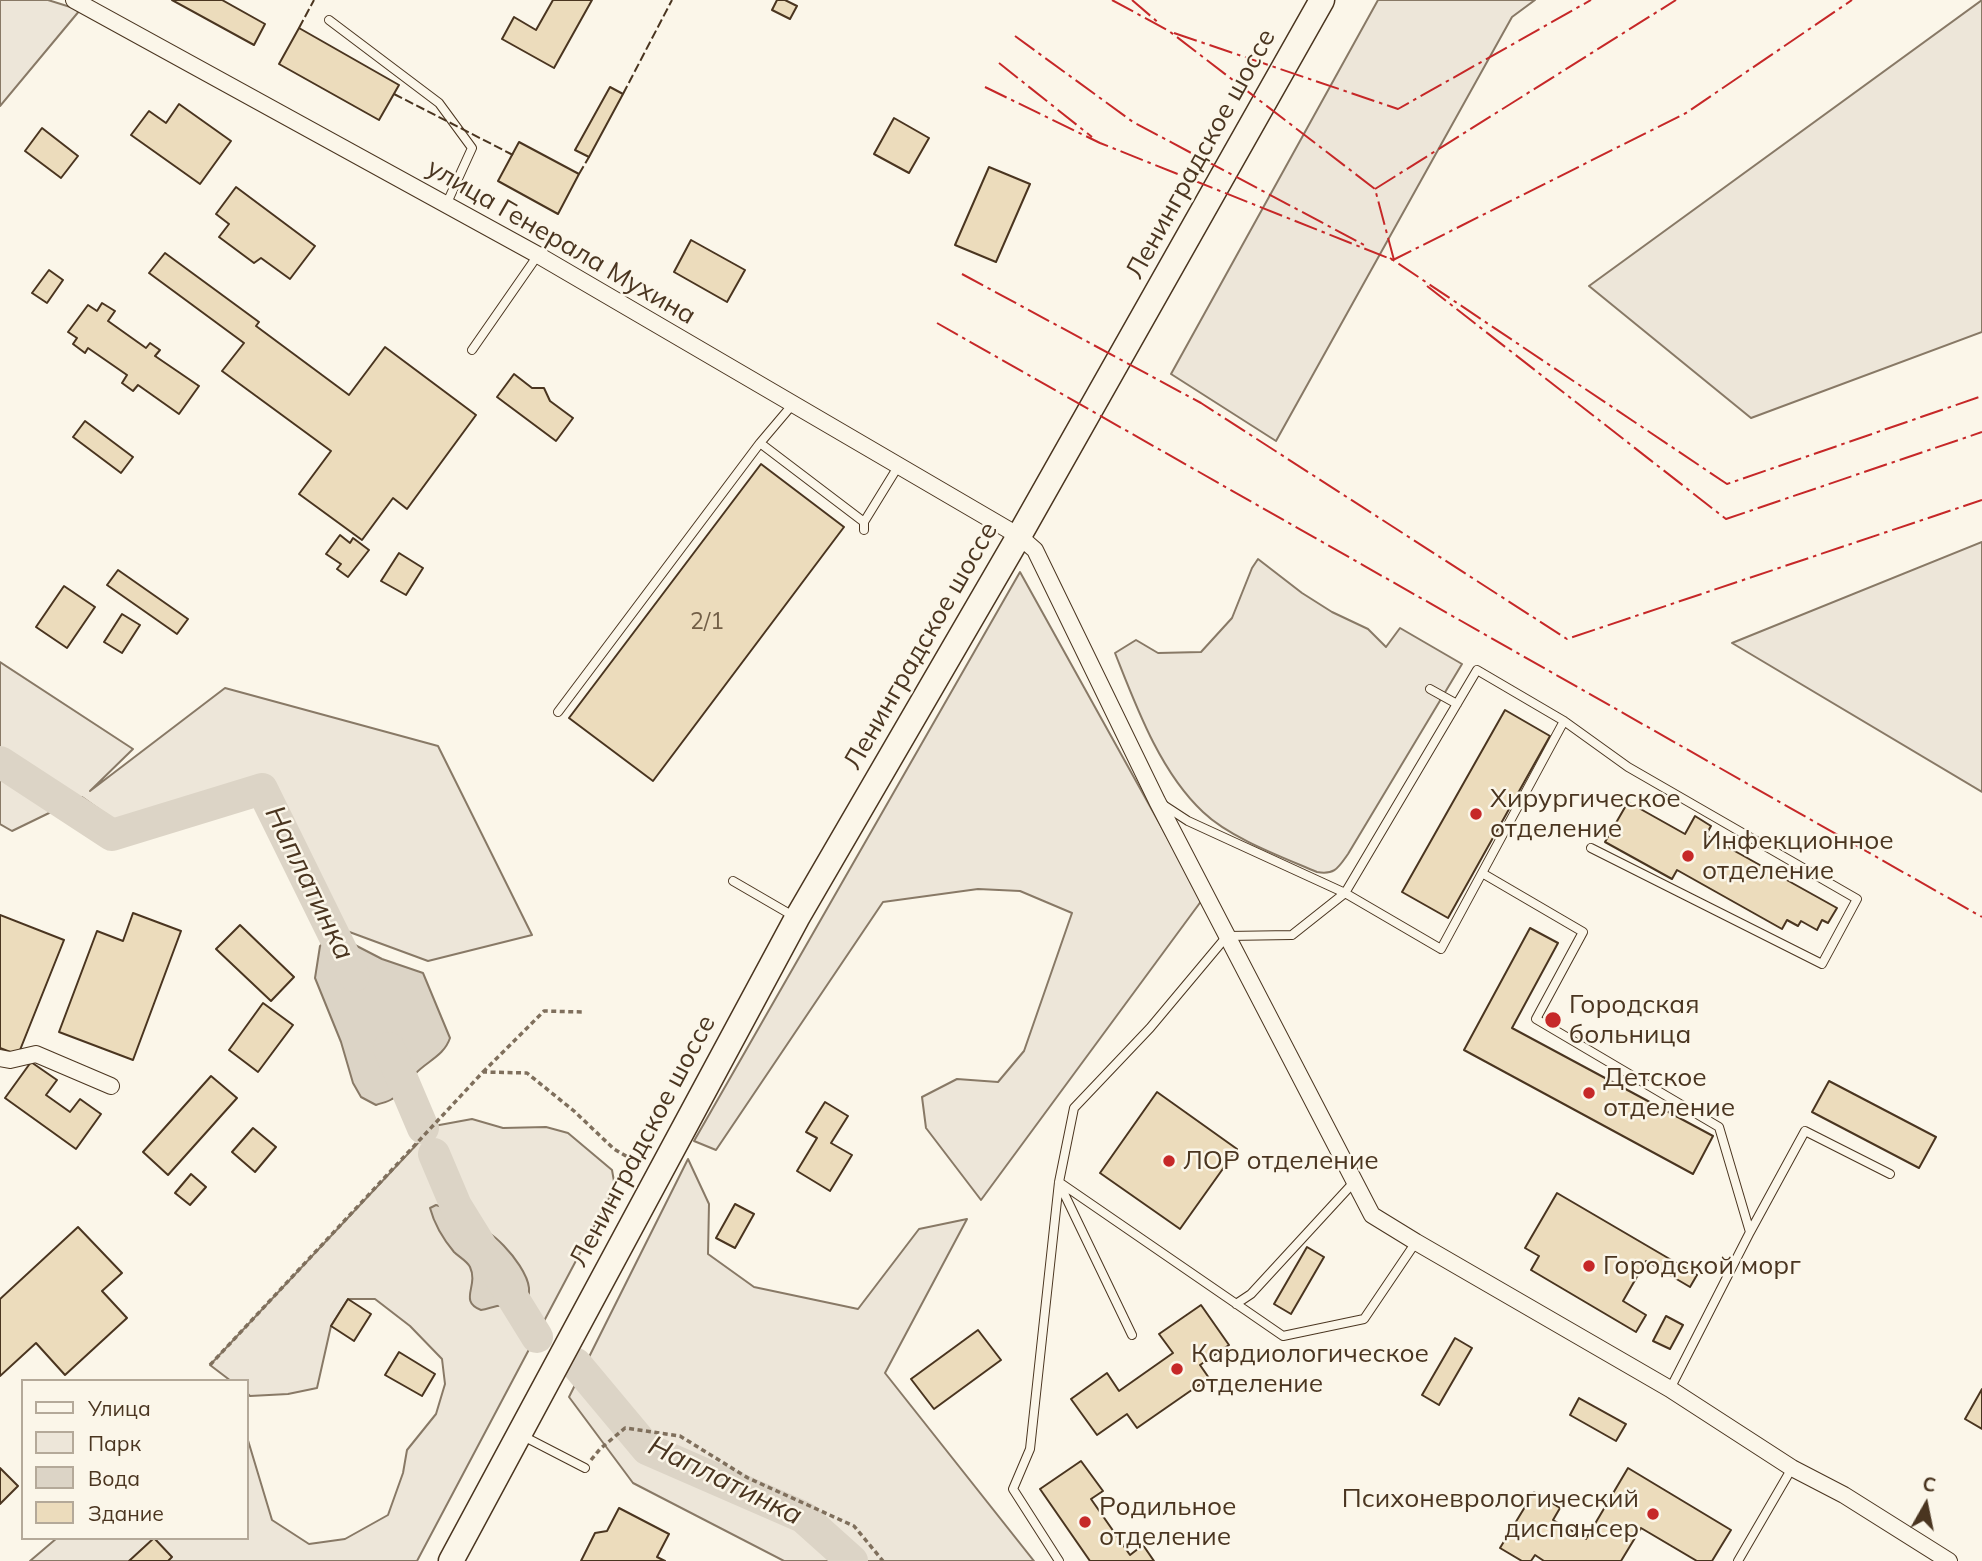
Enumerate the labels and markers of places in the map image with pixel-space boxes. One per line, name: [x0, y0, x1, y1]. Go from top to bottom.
place label: Хирургическое отделение: [1490, 783, 1681, 844]
marker: Хирургическое отделение: [1468, 806, 1484, 822]
place label: Инфекционное отделение: [1702, 825, 1894, 886]
marker: Инфекционное отделение: [1680, 848, 1696, 864]
place label: Городская больница: [1569, 989, 1699, 1050]
marker: Городская больница: [1543, 1010, 1563, 1030]
place label: Детское отделение: [1603, 1062, 1735, 1124]
marker: Детское отделение: [1581, 1085, 1597, 1101]
place label: ЛОР отделение: [1183, 1145, 1379, 1177]
marker: ЛОР отделение: [1161, 1153, 1177, 1169]
place label: Городской морг: [1603, 1250, 1801, 1282]
marker: Городской морг: [1581, 1258, 1597, 1274]
place label: Кардиологическое отделение: [1191, 1338, 1429, 1400]
marker: Кардиологическое отделение: [1169, 1361, 1185, 1377]
place label: Психоневрологический диспансер: [1342, 1483, 1639, 1544]
place label: Родильное отделение: [1099, 1491, 1236, 1552]
marker: Психоневрологический диспансер: [1645, 1506, 1661, 1522]
marker: Родильное отделение: [1077, 1514, 1093, 1530]

